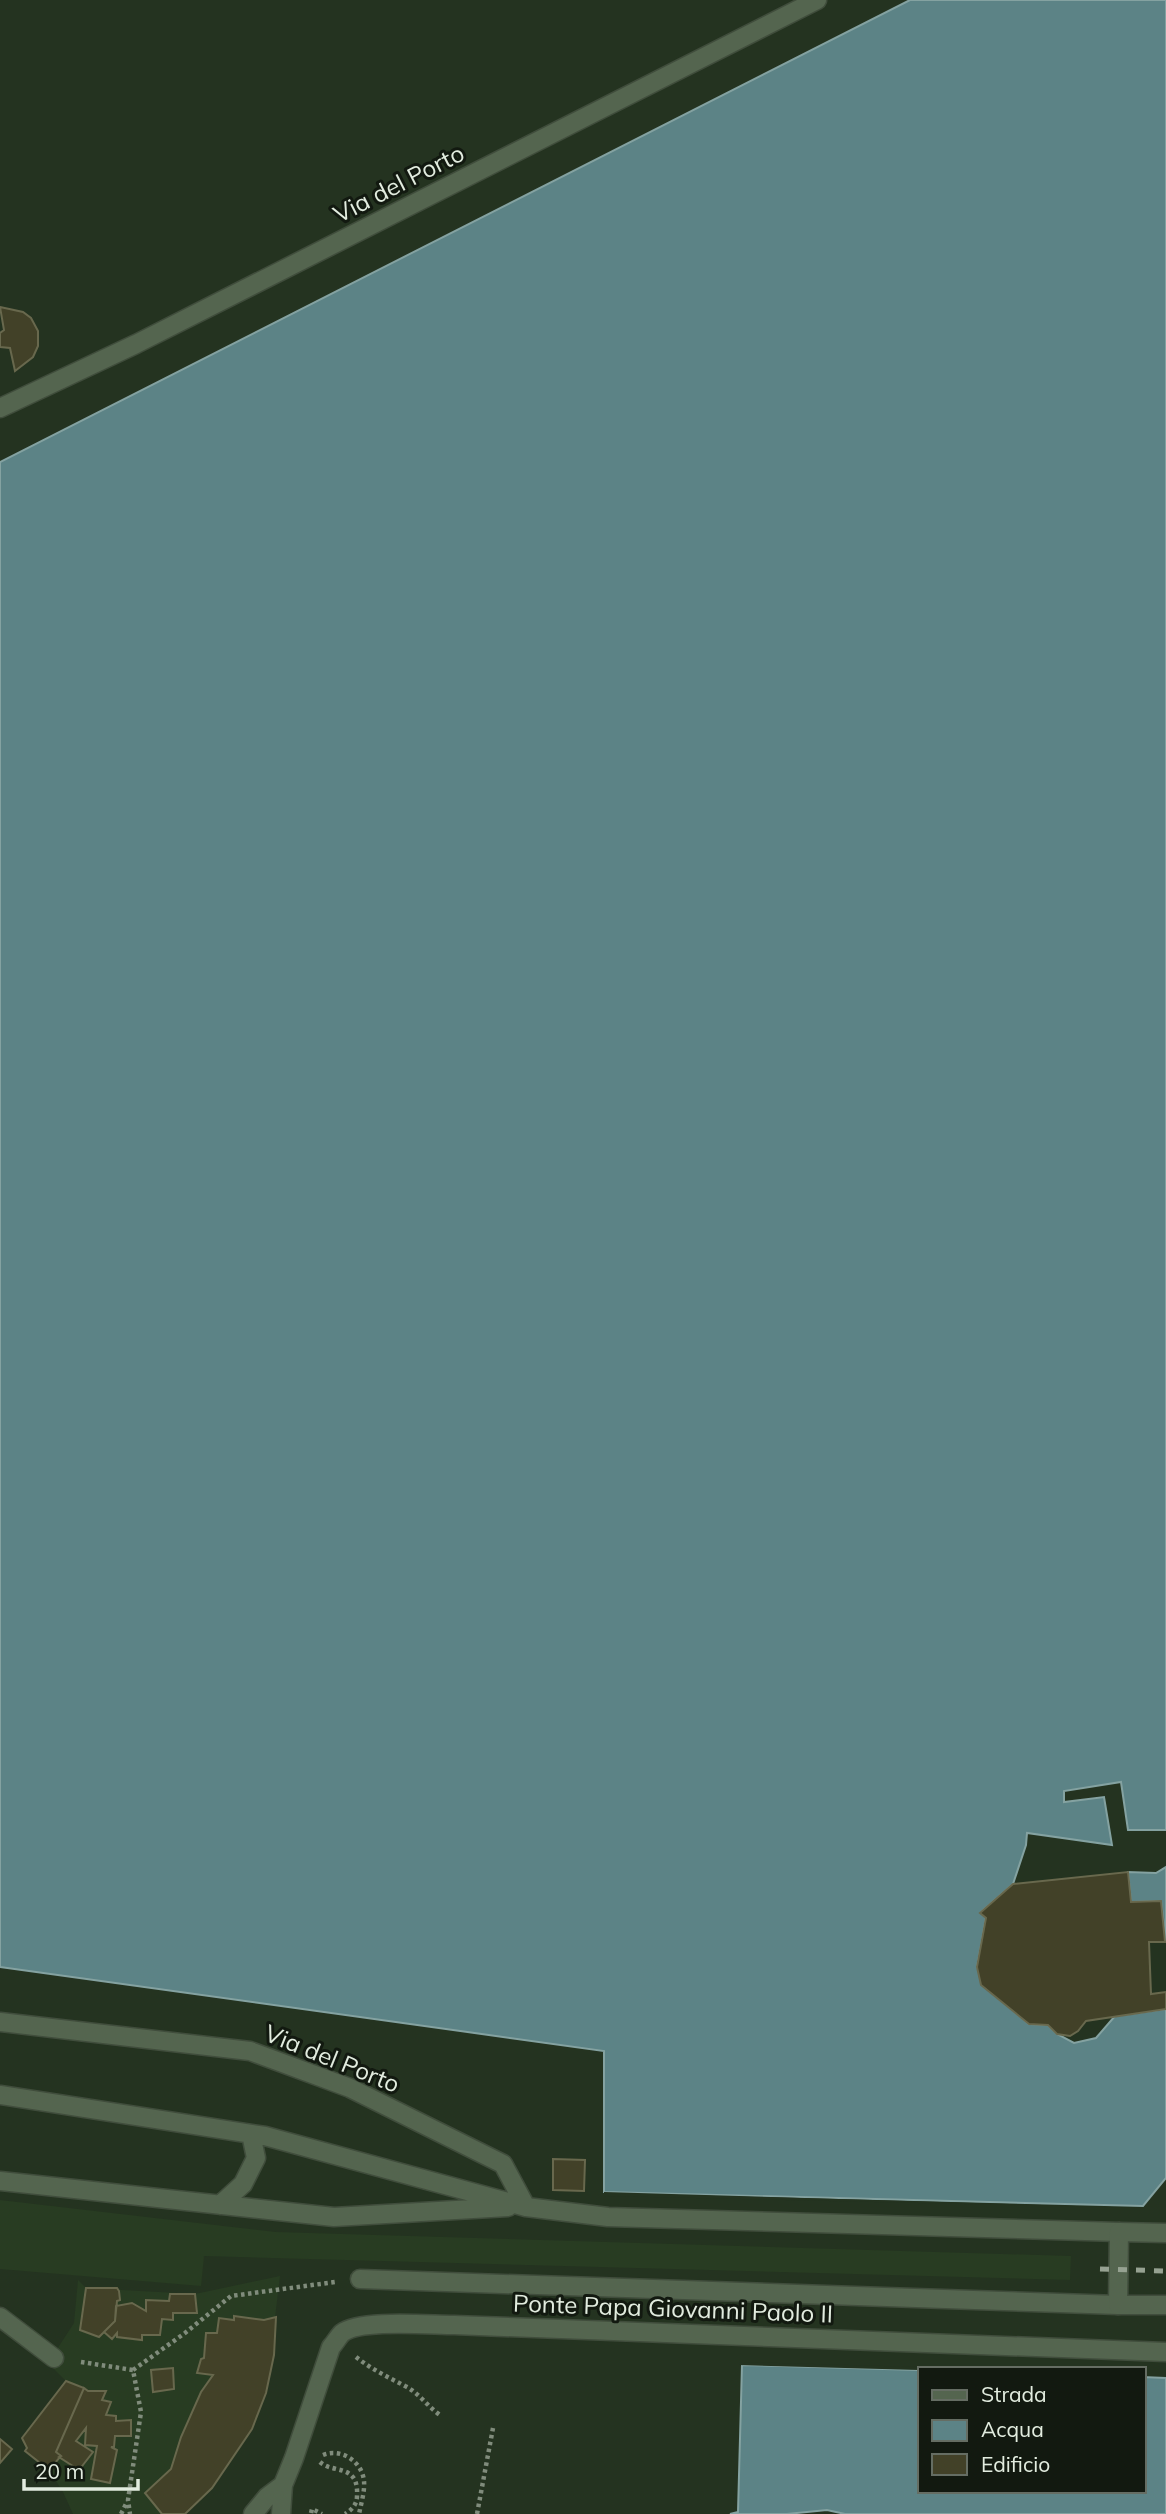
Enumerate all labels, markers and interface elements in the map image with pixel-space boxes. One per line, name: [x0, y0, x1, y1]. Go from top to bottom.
street label: Via del Porto: [328, 137, 469, 229]
street label: Via del Porto: [261, 2017, 404, 2099]
street label: Ponte Papa Giovanni Paolo II: [513, 2287, 833, 2329]
legend: [918, 2367, 1145, 2493]
text: Strada: [981, 2381, 1047, 2407]
text: Acqua: [981, 2416, 1044, 2442]
scale bar: [24, 2448, 138, 2492]
text: Edificio: [981, 2451, 1050, 2477]
text: 20 m: [35, 2458, 84, 2484]

